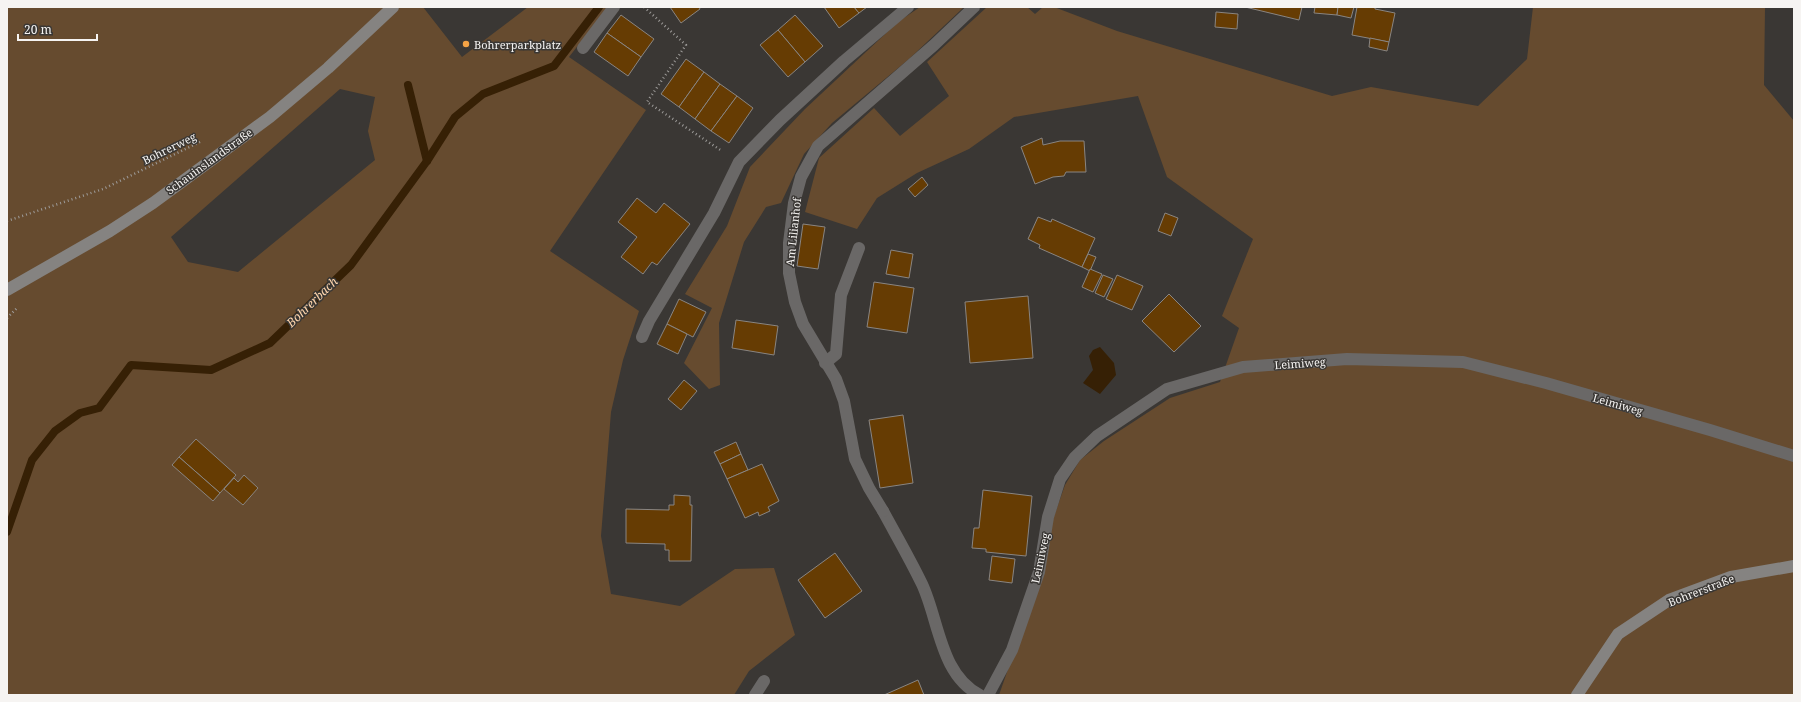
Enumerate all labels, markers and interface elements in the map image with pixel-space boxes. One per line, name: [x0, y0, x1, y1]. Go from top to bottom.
scale bar: [18, 16, 97, 42]
text: 20 m: [24, 21, 52, 38]
place label: Bohrerparkplatz: [474, 37, 561, 52]
marker: Bohrerparkplatz: [461, 39, 471, 49]
street label: Schauinslandstraße: [163, 124, 255, 198]
street label: Bohrerweg: [140, 128, 198, 167]
street label: Am Lilianhof: [782, 196, 804, 267]
water label: Bohrerbach: [282, 273, 341, 332]
street label: Leimiweg: [1274, 354, 1326, 372]
street label: Leimiweg: [1591, 390, 1645, 418]
street label: Leimiweg: [1027, 531, 1053, 585]
street label: Bohrerstraße: [1666, 570, 1736, 610]

